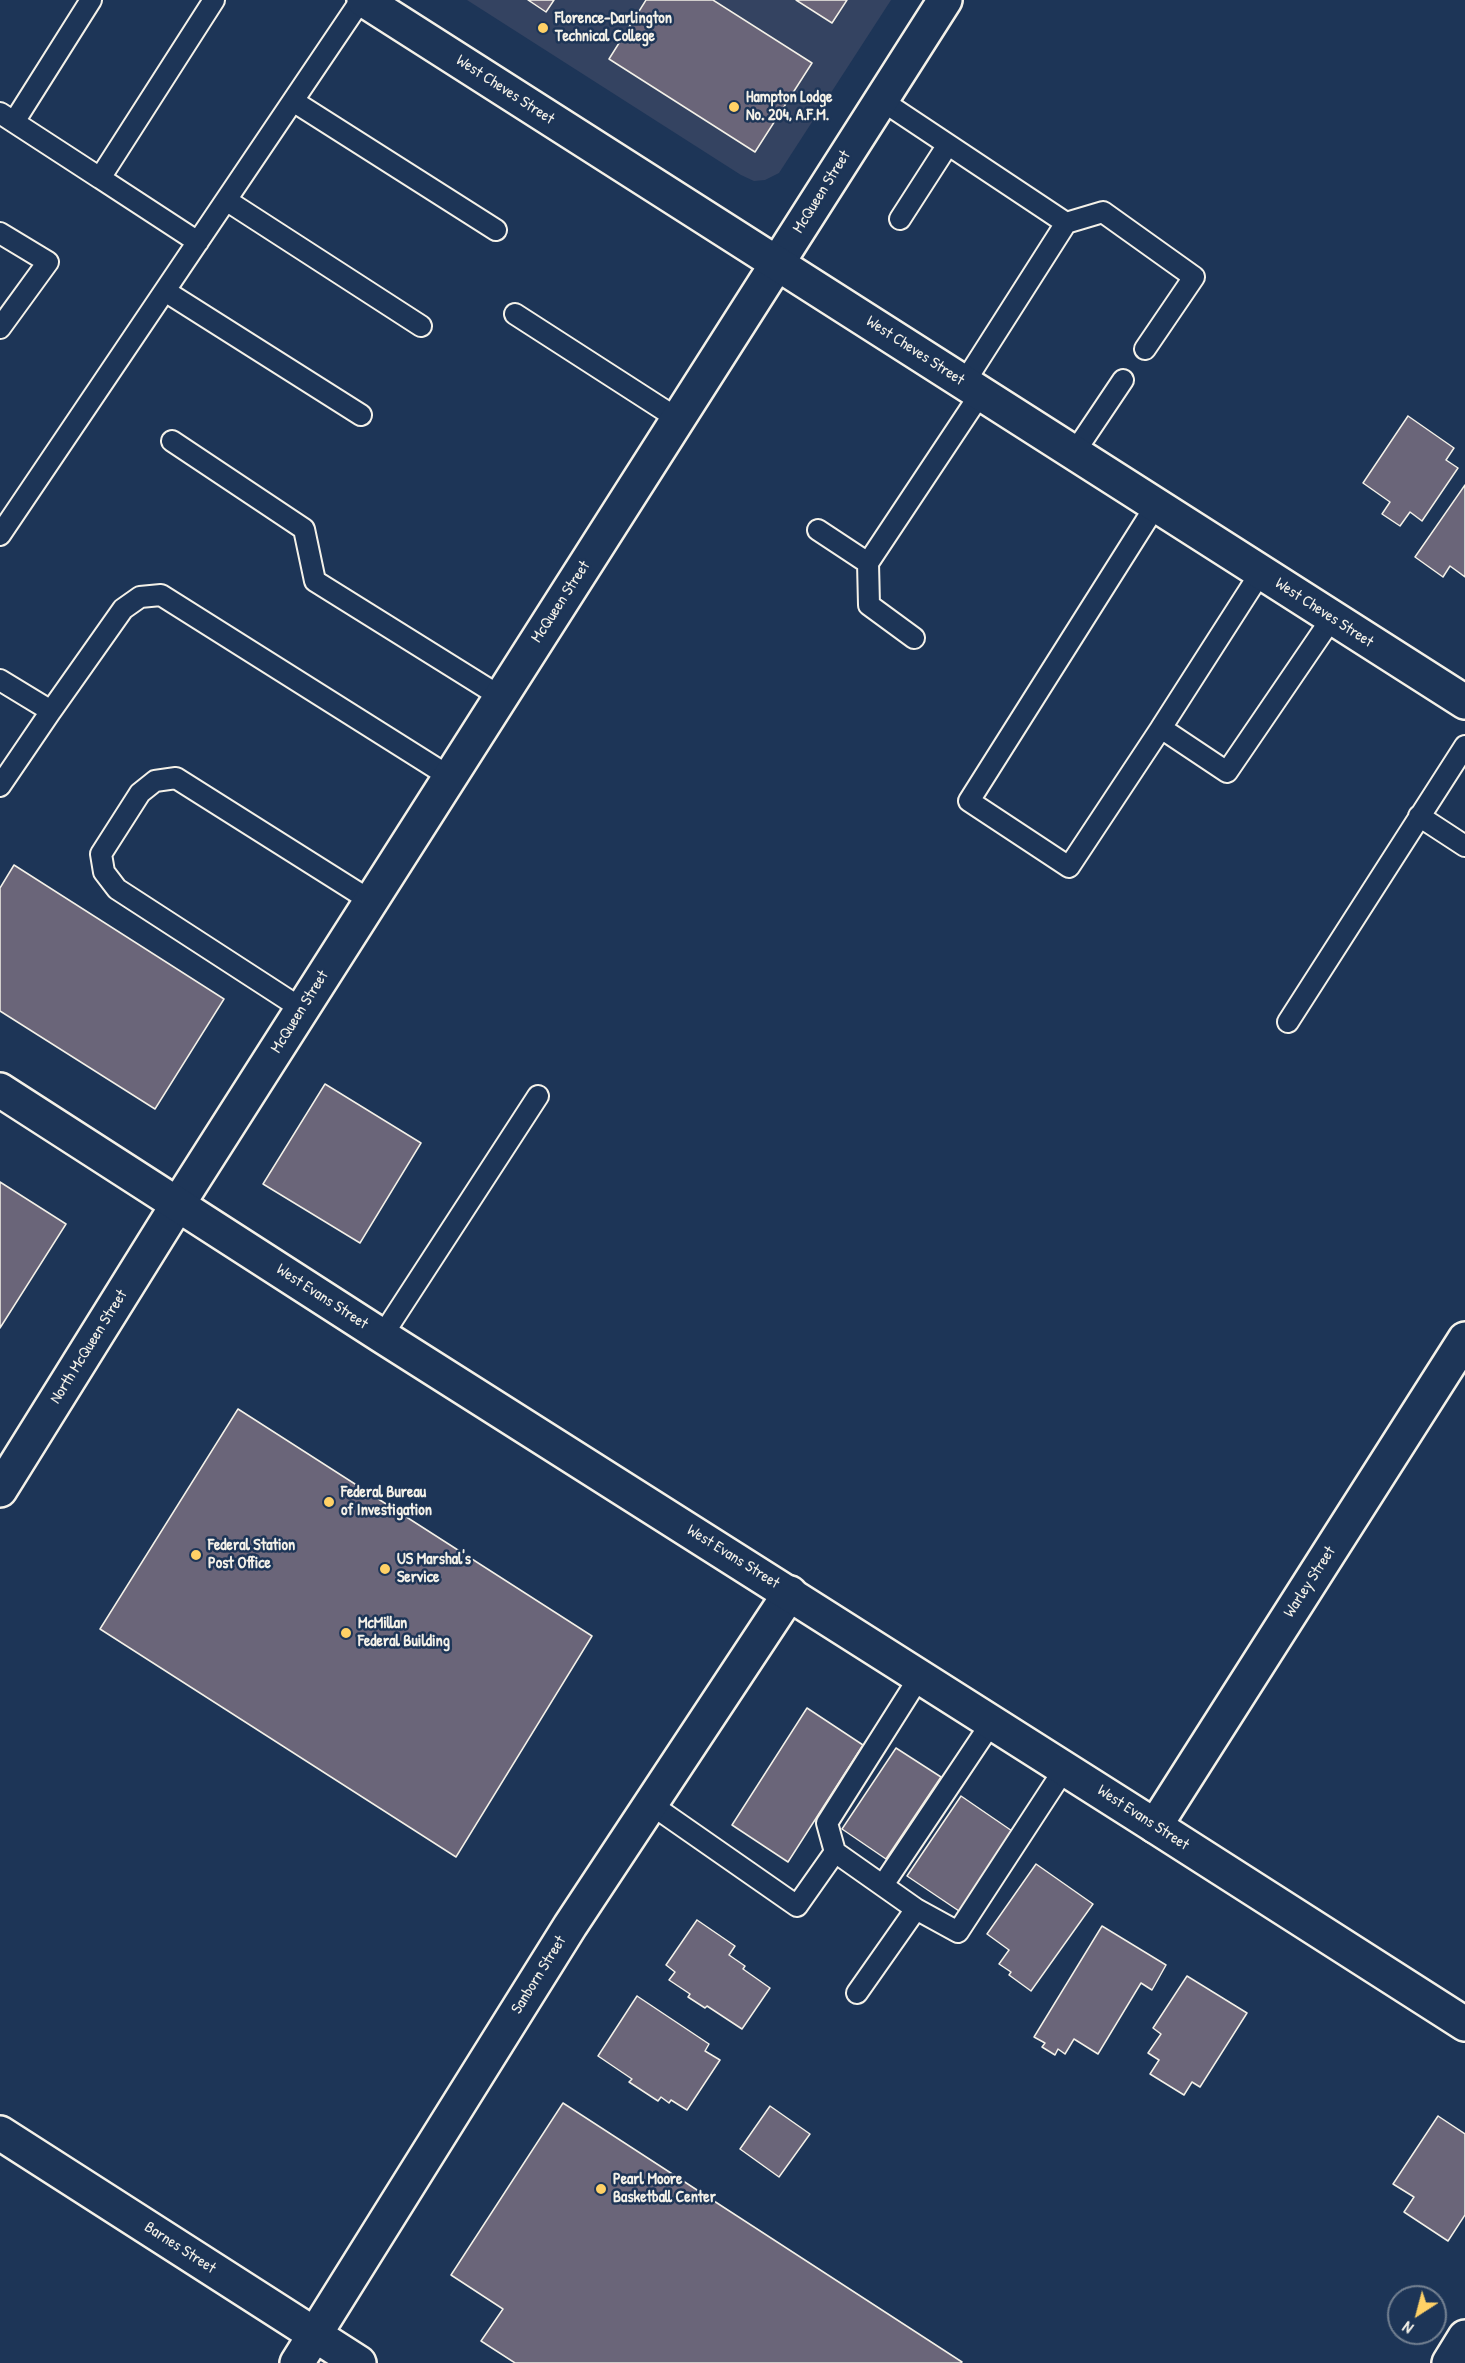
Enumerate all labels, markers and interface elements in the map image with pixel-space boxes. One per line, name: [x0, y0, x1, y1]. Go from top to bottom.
place label: Florence-Darlington Technical College: [555, 9, 672, 47]
marker: Florence-Darlington Technical College: [536, 21, 550, 35]
street label: West Cheves Street: [452, 51, 558, 129]
place label: Hampton Lodge No. 204, A.F.M.: [746, 88, 832, 126]
marker: Hampton Lodge No. 204, A.F.M.: [727, 100, 741, 114]
street label: McQueen Street: [789, 147, 855, 237]
street label: West Cheves Street: [862, 312, 968, 390]
street label: McQueen Street: [527, 558, 595, 646]
street label: West Cheves Street: [1271, 574, 1377, 652]
street label: McQueen Street: [267, 967, 333, 1057]
street label: West Evans Street: [272, 1260, 372, 1334]
street label: North McQueen Street: [46, 1287, 132, 1407]
place label: Federal Bureau of Investigation: [341, 1483, 432, 1521]
marker: Federal Bureau of Investigation: [322, 1495, 336, 1509]
street label: West Evans Street: [683, 1521, 783, 1593]
place label: Federal Station Post Office: [208, 1536, 295, 1574]
street label: Warley Street: [1280, 1543, 1340, 1621]
marker: Federal Station Post Office: [189, 1548, 203, 1562]
place label: US Marshal's Service: [397, 1550, 471, 1588]
marker: US Marshal's Service: [378, 1562, 392, 1576]
place label: McMillan Federal Building: [358, 1614, 450, 1652]
marker: McMillan Federal Building: [339, 1626, 353, 1640]
street label: West Evans Street: [1093, 1781, 1193, 1855]
street label: Sanborn Street: [507, 1933, 571, 2017]
place label: Pearl Moore Basketball Center: [613, 2170, 716, 2208]
marker: Pearl Moore Basketball Center: [594, 2182, 608, 2196]
street label: Barnes Street: [141, 2218, 219, 2278]
north arrow: [1387, 2285, 1447, 2345]
text: N: [1398, 2317, 1418, 2339]

